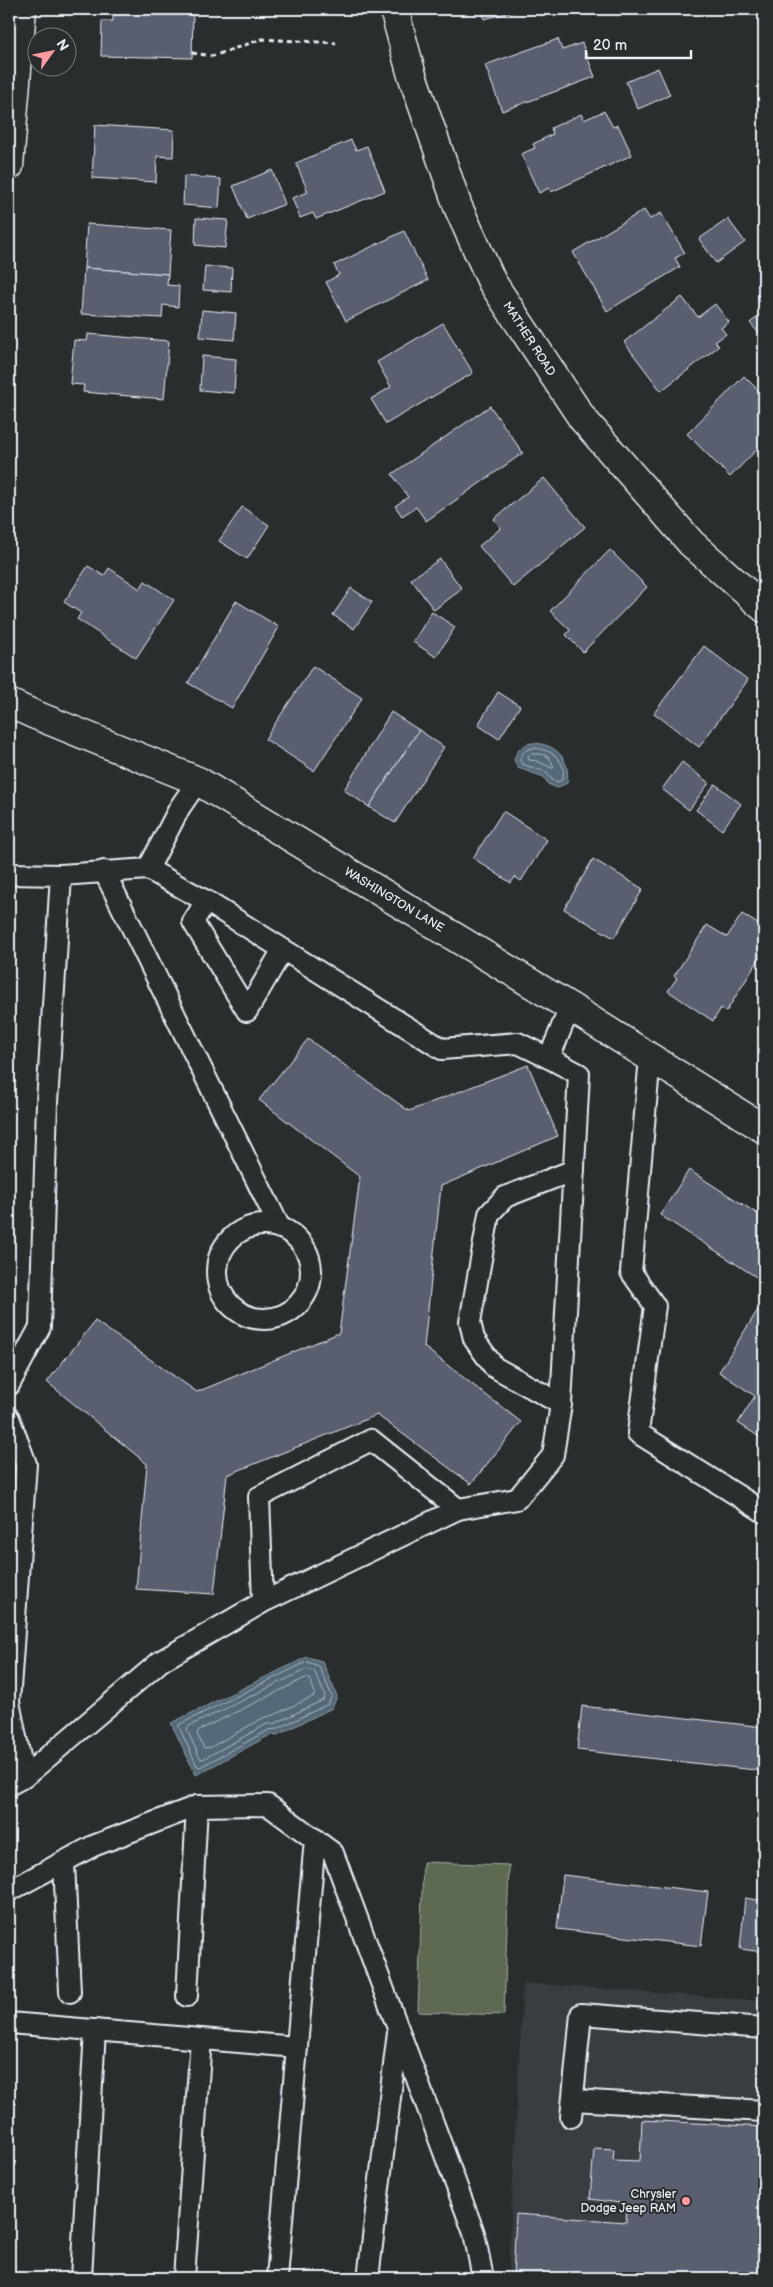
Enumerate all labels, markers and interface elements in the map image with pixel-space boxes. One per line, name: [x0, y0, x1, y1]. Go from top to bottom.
north arrow: [28, 28, 78, 78]
scale bar: [586, 28, 690, 60]
text: N: [52, 36, 72, 54]
text: 20 m: [593, 36, 627, 55]
street label: MATHER ROAD: [499, 299, 559, 379]
street label: WASHINGTON LANE: [341, 864, 447, 936]
place label: Chrysler Dodge Jeep RAM: [580, 2187, 677, 2216]
marker: Chrysler Dodge Jeep RAM: [680, 2195, 692, 2207]

